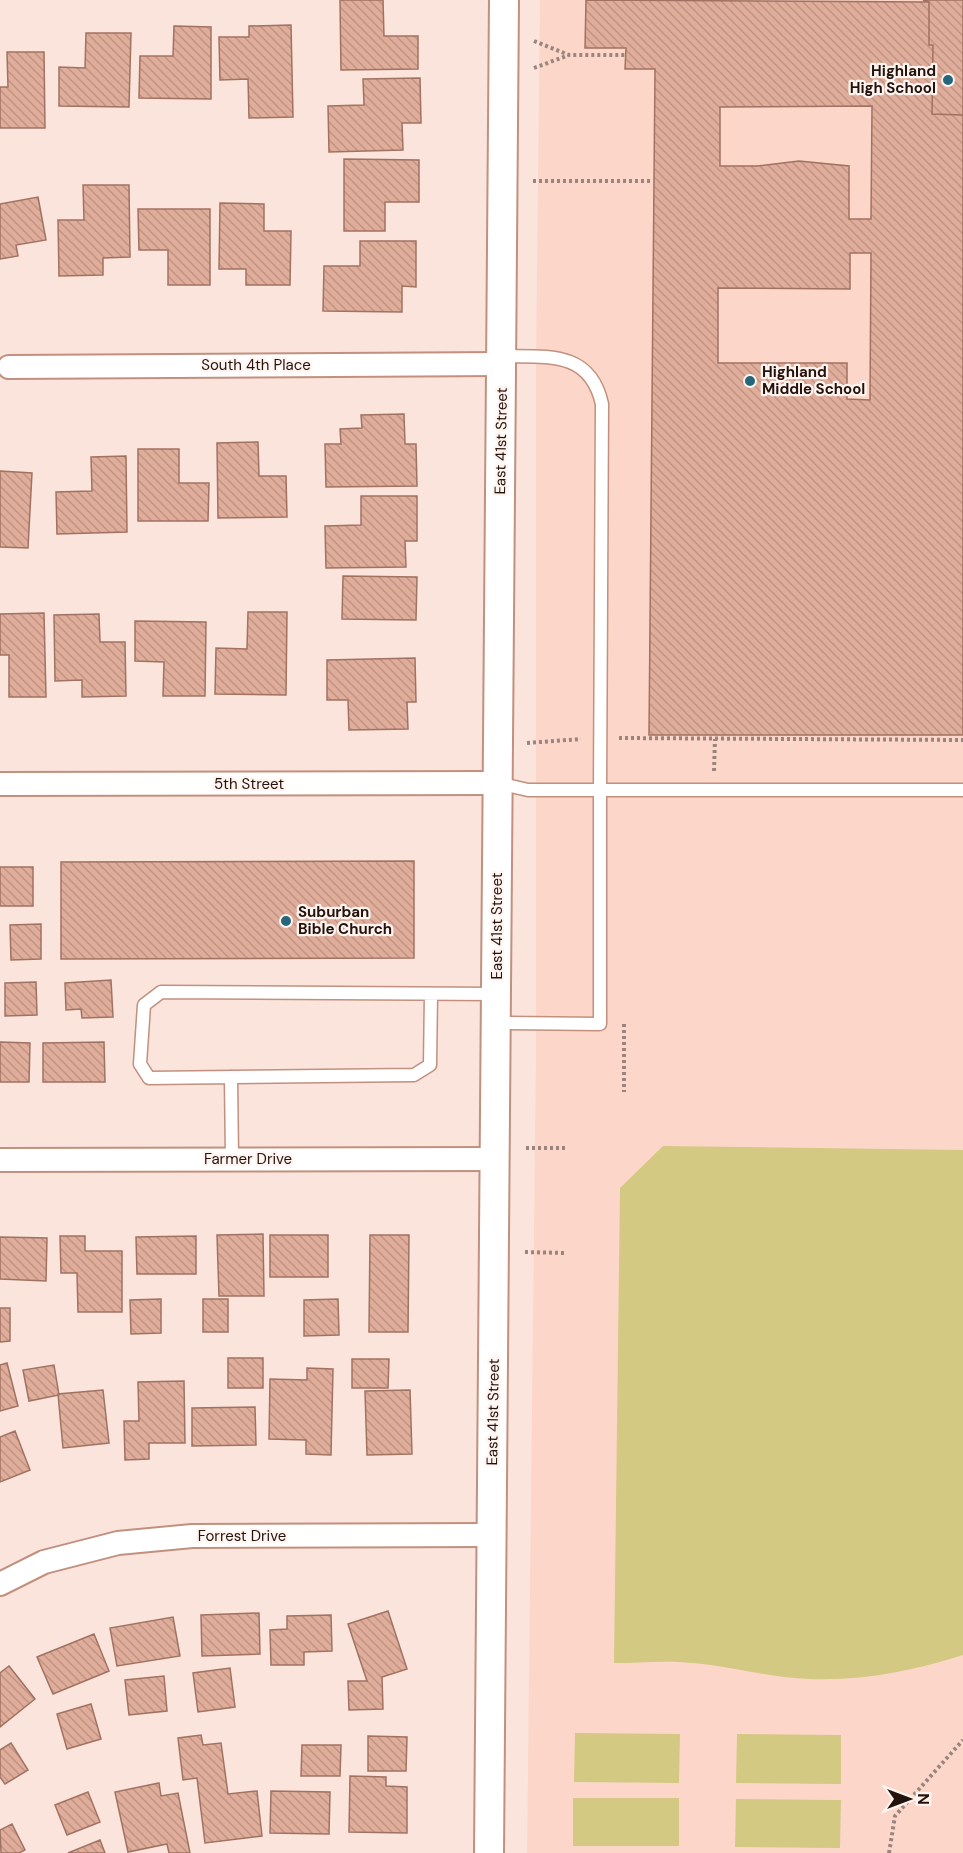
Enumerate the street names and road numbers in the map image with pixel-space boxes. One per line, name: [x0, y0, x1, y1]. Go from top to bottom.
street label: South 4th Place: [201, 355, 311, 375]
street label: East 41st Street: [490, 387, 512, 495]
street label: 5th Street: [214, 774, 284, 794]
street label: East 41st Street: [487, 872, 507, 980]
street label: Farmer Drive: [204, 1149, 292, 1169]
street label: East 41st Street: [482, 1358, 504, 1466]
street label: Forrest Drive: [198, 1526, 286, 1546]

